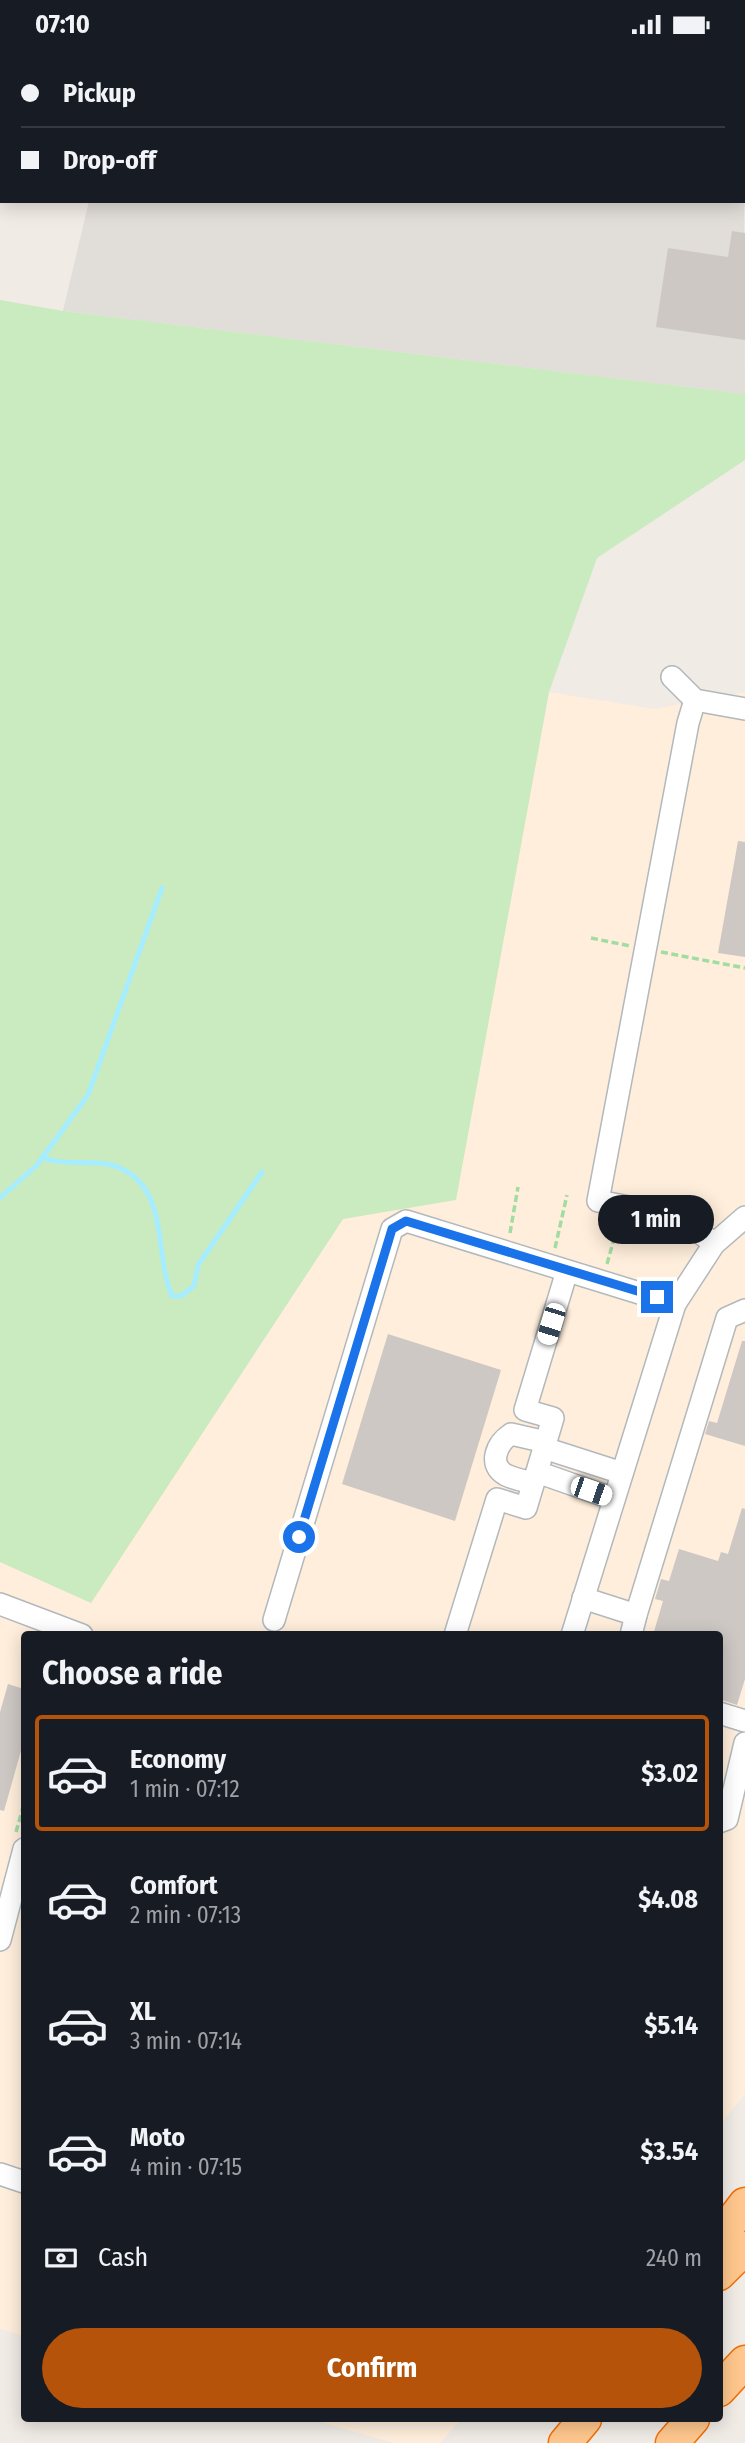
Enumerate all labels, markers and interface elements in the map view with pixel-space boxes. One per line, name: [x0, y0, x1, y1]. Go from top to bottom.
text: 07:10: [35, 9, 90, 40]
text: Pickup: [63, 78, 136, 109]
text: Drop-off: [63, 145, 156, 176]
callout: 1 min: [599, 1195, 715, 1245]
text: 1 min: [631, 1205, 681, 1233]
route end: [641, 1281, 673, 1313]
car: [535, 1301, 568, 1347]
car: [568, 1474, 615, 1508]
route start: [283, 1521, 315, 1553]
text: Choose a ride: [42, 1654, 223, 1692]
icon: car: [46, 1742, 109, 1805]
text: Economy: [130, 1744, 226, 1775]
text: $3.02: [641, 1758, 698, 1789]
text: 1 min · 07:12: [130, 1775, 240, 1803]
icon: car: [46, 1868, 109, 1931]
text: Comfort: [130, 1870, 218, 1901]
text: $4.08: [638, 1884, 698, 1915]
text: 2 min · 07:13: [130, 1901, 241, 1929]
icon: car: [46, 1994, 109, 2057]
text: XL: [130, 1996, 156, 2027]
text: $5.14: [645, 2010, 698, 2041]
text: 3 min · 07:14: [130, 2027, 242, 2055]
icon: car: [46, 2120, 109, 2183]
text: Moto: [130, 2122, 185, 2153]
text: $3.54: [640, 2136, 698, 2167]
text: 4 min · 07:15: [130, 2153, 242, 2181]
icon: cash: [42, 2239, 80, 2277]
text: Cash: [98, 2242, 148, 2273]
text: 240 m: [646, 2244, 702, 2272]
button: Confirm: [42, 2328, 702, 2408]

